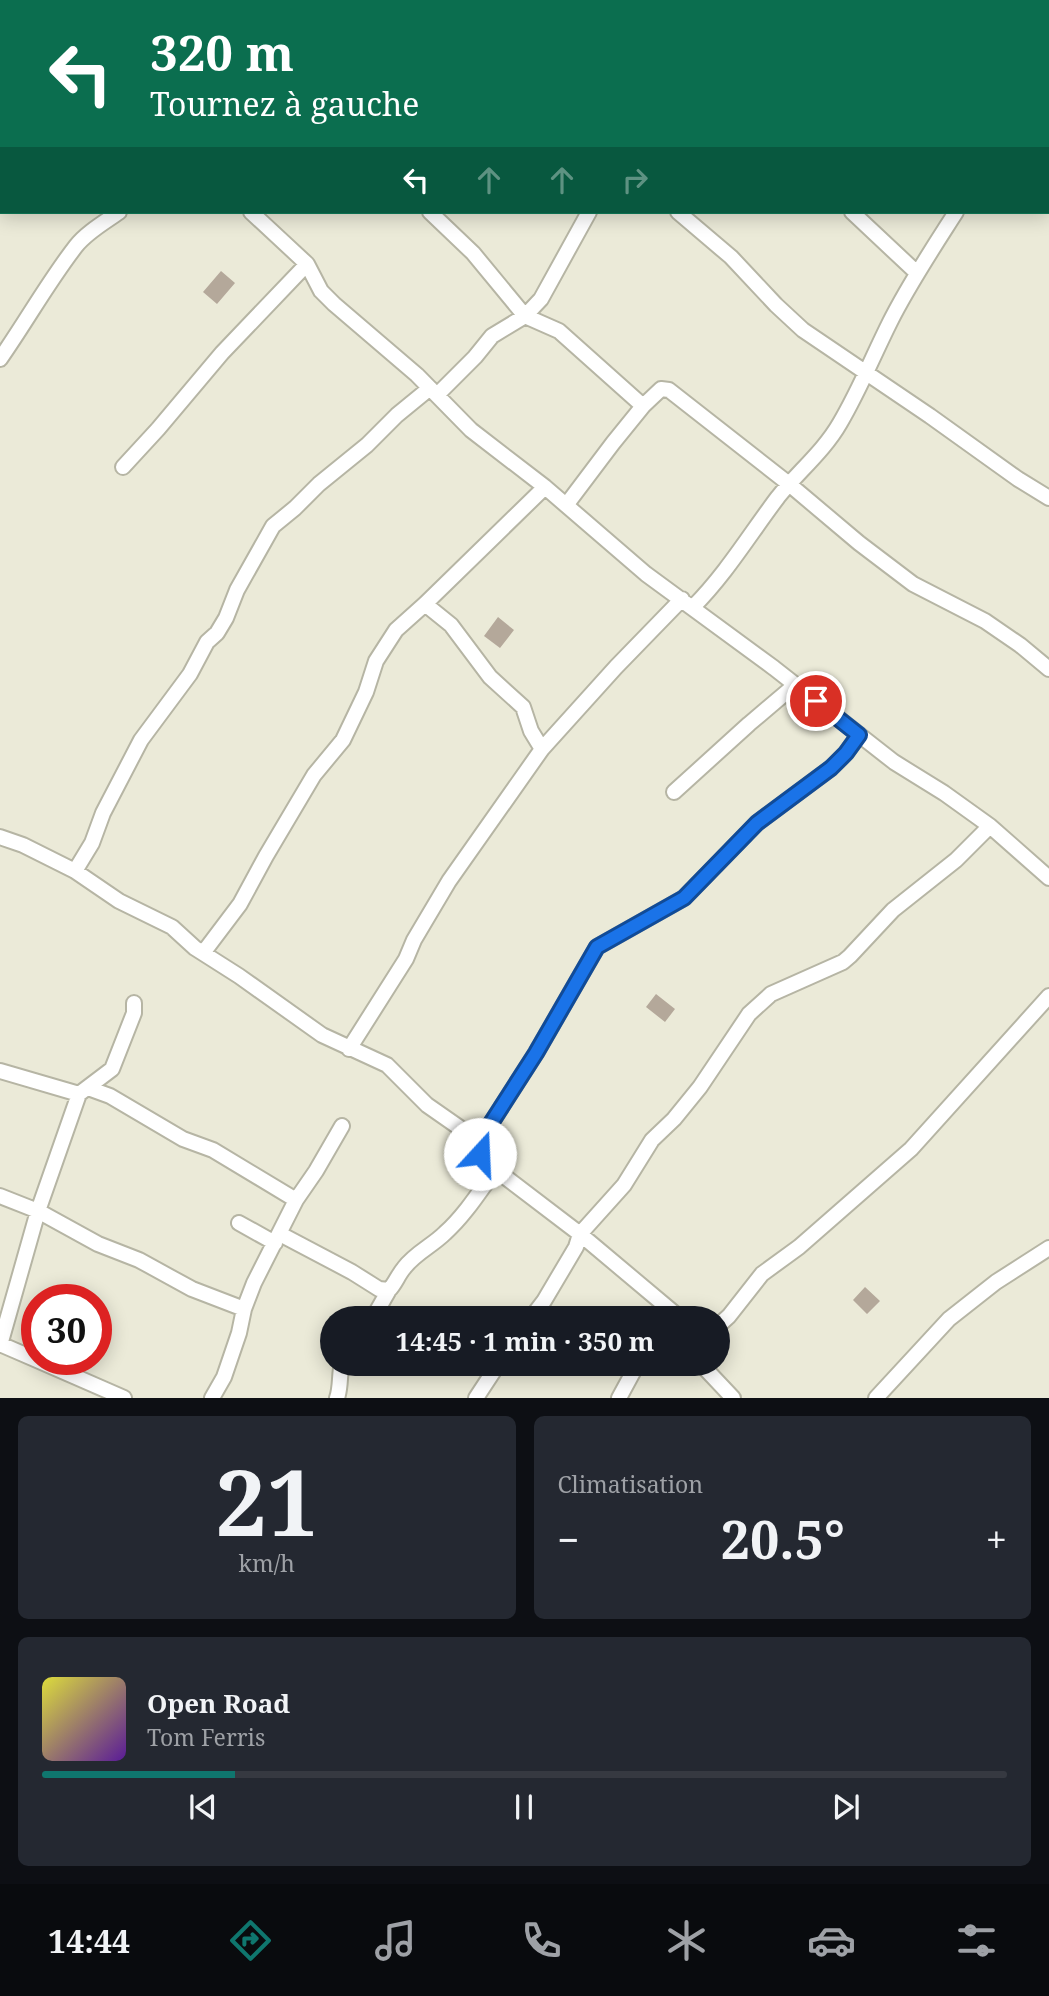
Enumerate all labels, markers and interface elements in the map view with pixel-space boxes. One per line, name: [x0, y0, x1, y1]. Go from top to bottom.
text: 320 m: [150, 19, 294, 85]
icon: left: [35, 28, 126, 119]
text: Tournez à gauche: [150, 82, 419, 125]
icon: left: [397, 161, 435, 199]
icon: ahead: [470, 161, 508, 199]
icon: ahead: [543, 161, 581, 199]
icon: right: [616, 161, 654, 199]
pin: [786, 671, 846, 731]
icon: arrive: [797, 682, 835, 720]
position arrow: [443, 1117, 517, 1191]
speed limit sign: 30: [21, 1284, 112, 1375]
text: 14:45 · 1 min · 350 m: [395, 1323, 655, 1359]
text: 21: [215, 1439, 318, 1563]
text: Climatisation: [558, 1468, 703, 1500]
text: 20.5°: [721, 1503, 845, 1574]
text: −: [558, 1513, 580, 1565]
text: +: [986, 1513, 1007, 1565]
text: km/h: [239, 1547, 295, 1579]
text: Open Road: [147, 1685, 290, 1721]
text: Tom Ferris: [147, 1721, 265, 1753]
icon: previous: [184, 1788, 222, 1826]
icon: pause: [505, 1788, 543, 1826]
icon: next: [827, 1788, 865, 1826]
icon: directions: [226, 1916, 275, 1965]
icon: music: [371, 1916, 420, 1965]
icon: phone: [517, 1916, 566, 1965]
icon: climate: [662, 1916, 711, 1965]
icon: car: [807, 1916, 856, 1965]
icon: filters: [952, 1916, 1001, 1965]
text: 14:44: [48, 1919, 130, 1962]

